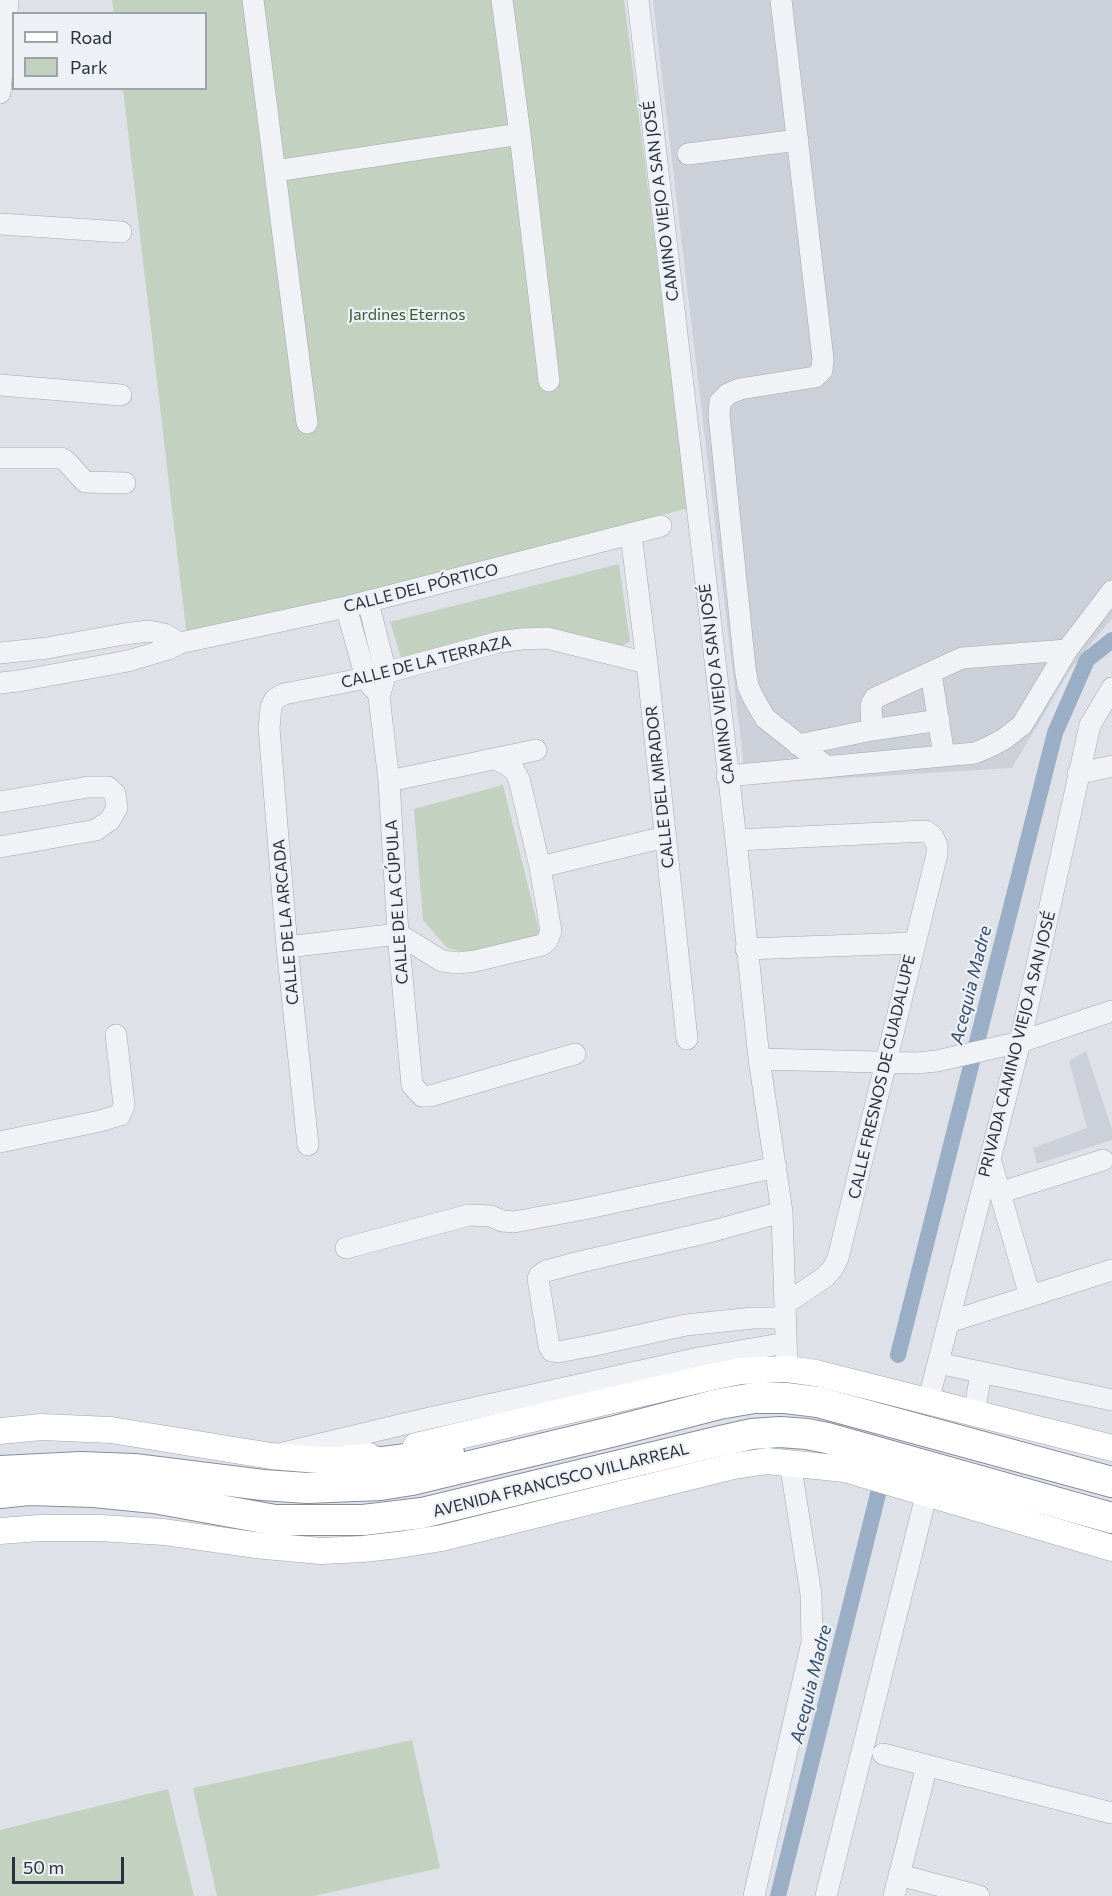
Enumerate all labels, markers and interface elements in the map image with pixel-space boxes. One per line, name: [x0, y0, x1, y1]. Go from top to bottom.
legend: [12, 12, 207, 90]
text: Road: [70, 26, 112, 48]
text: Park: [70, 56, 108, 78]
street label: CAMINO VIEJO A SAN JOSÉ: [639, 100, 683, 302]
park label: Jardines Eternos: [349, 305, 465, 325]
street label: CALLE DEL PÓRTICO: [342, 559, 500, 617]
street label: CAMINO VIEJO A SAN JOSÉ: [695, 583, 739, 785]
street label: CALLE DE LA TERRAZA: [339, 632, 513, 692]
street label: CALLE DEL MIRADOR: [642, 705, 678, 869]
street label: CALLE DE LA CÚPULA: [382, 819, 412, 985]
street label: CALLE DE LA ARCADA: [269, 838, 303, 1006]
street label: PRIVADA CAMINO VIEJO A SAN JOSÉ: [975, 909, 1059, 1179]
water label: Acequia Madre: [946, 924, 996, 1046]
street label: CALLE FRESNOS DE GUADALUPE: [845, 953, 919, 1201]
street label: AVENIDA FRANCISCO VILLARREAL: [431, 1439, 691, 1521]
water label: Acequia Madre: [786, 1623, 836, 1745]
scale bar: [15, 1845, 128, 1883]
text: 50 m: [23, 1856, 64, 1878]

